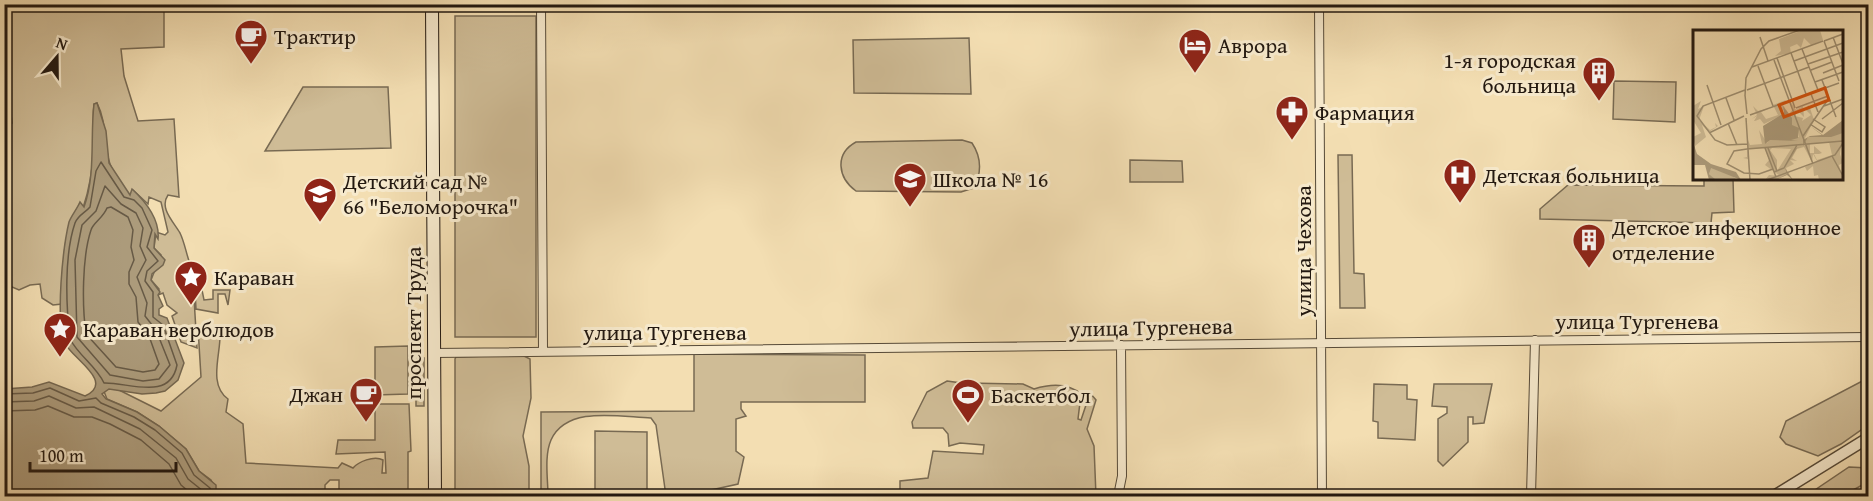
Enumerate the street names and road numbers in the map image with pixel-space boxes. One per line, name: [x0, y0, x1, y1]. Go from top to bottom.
street label: улица Чехова: [1287, 185, 1319, 318]
street label: проспект Труда: [397, 246, 429, 399]
street label: улица Тургенева: [1554, 305, 1719, 337]
street label: улица Тургенева: [1068, 310, 1234, 344]
street label: улица Тургенева: [582, 316, 747, 348]

